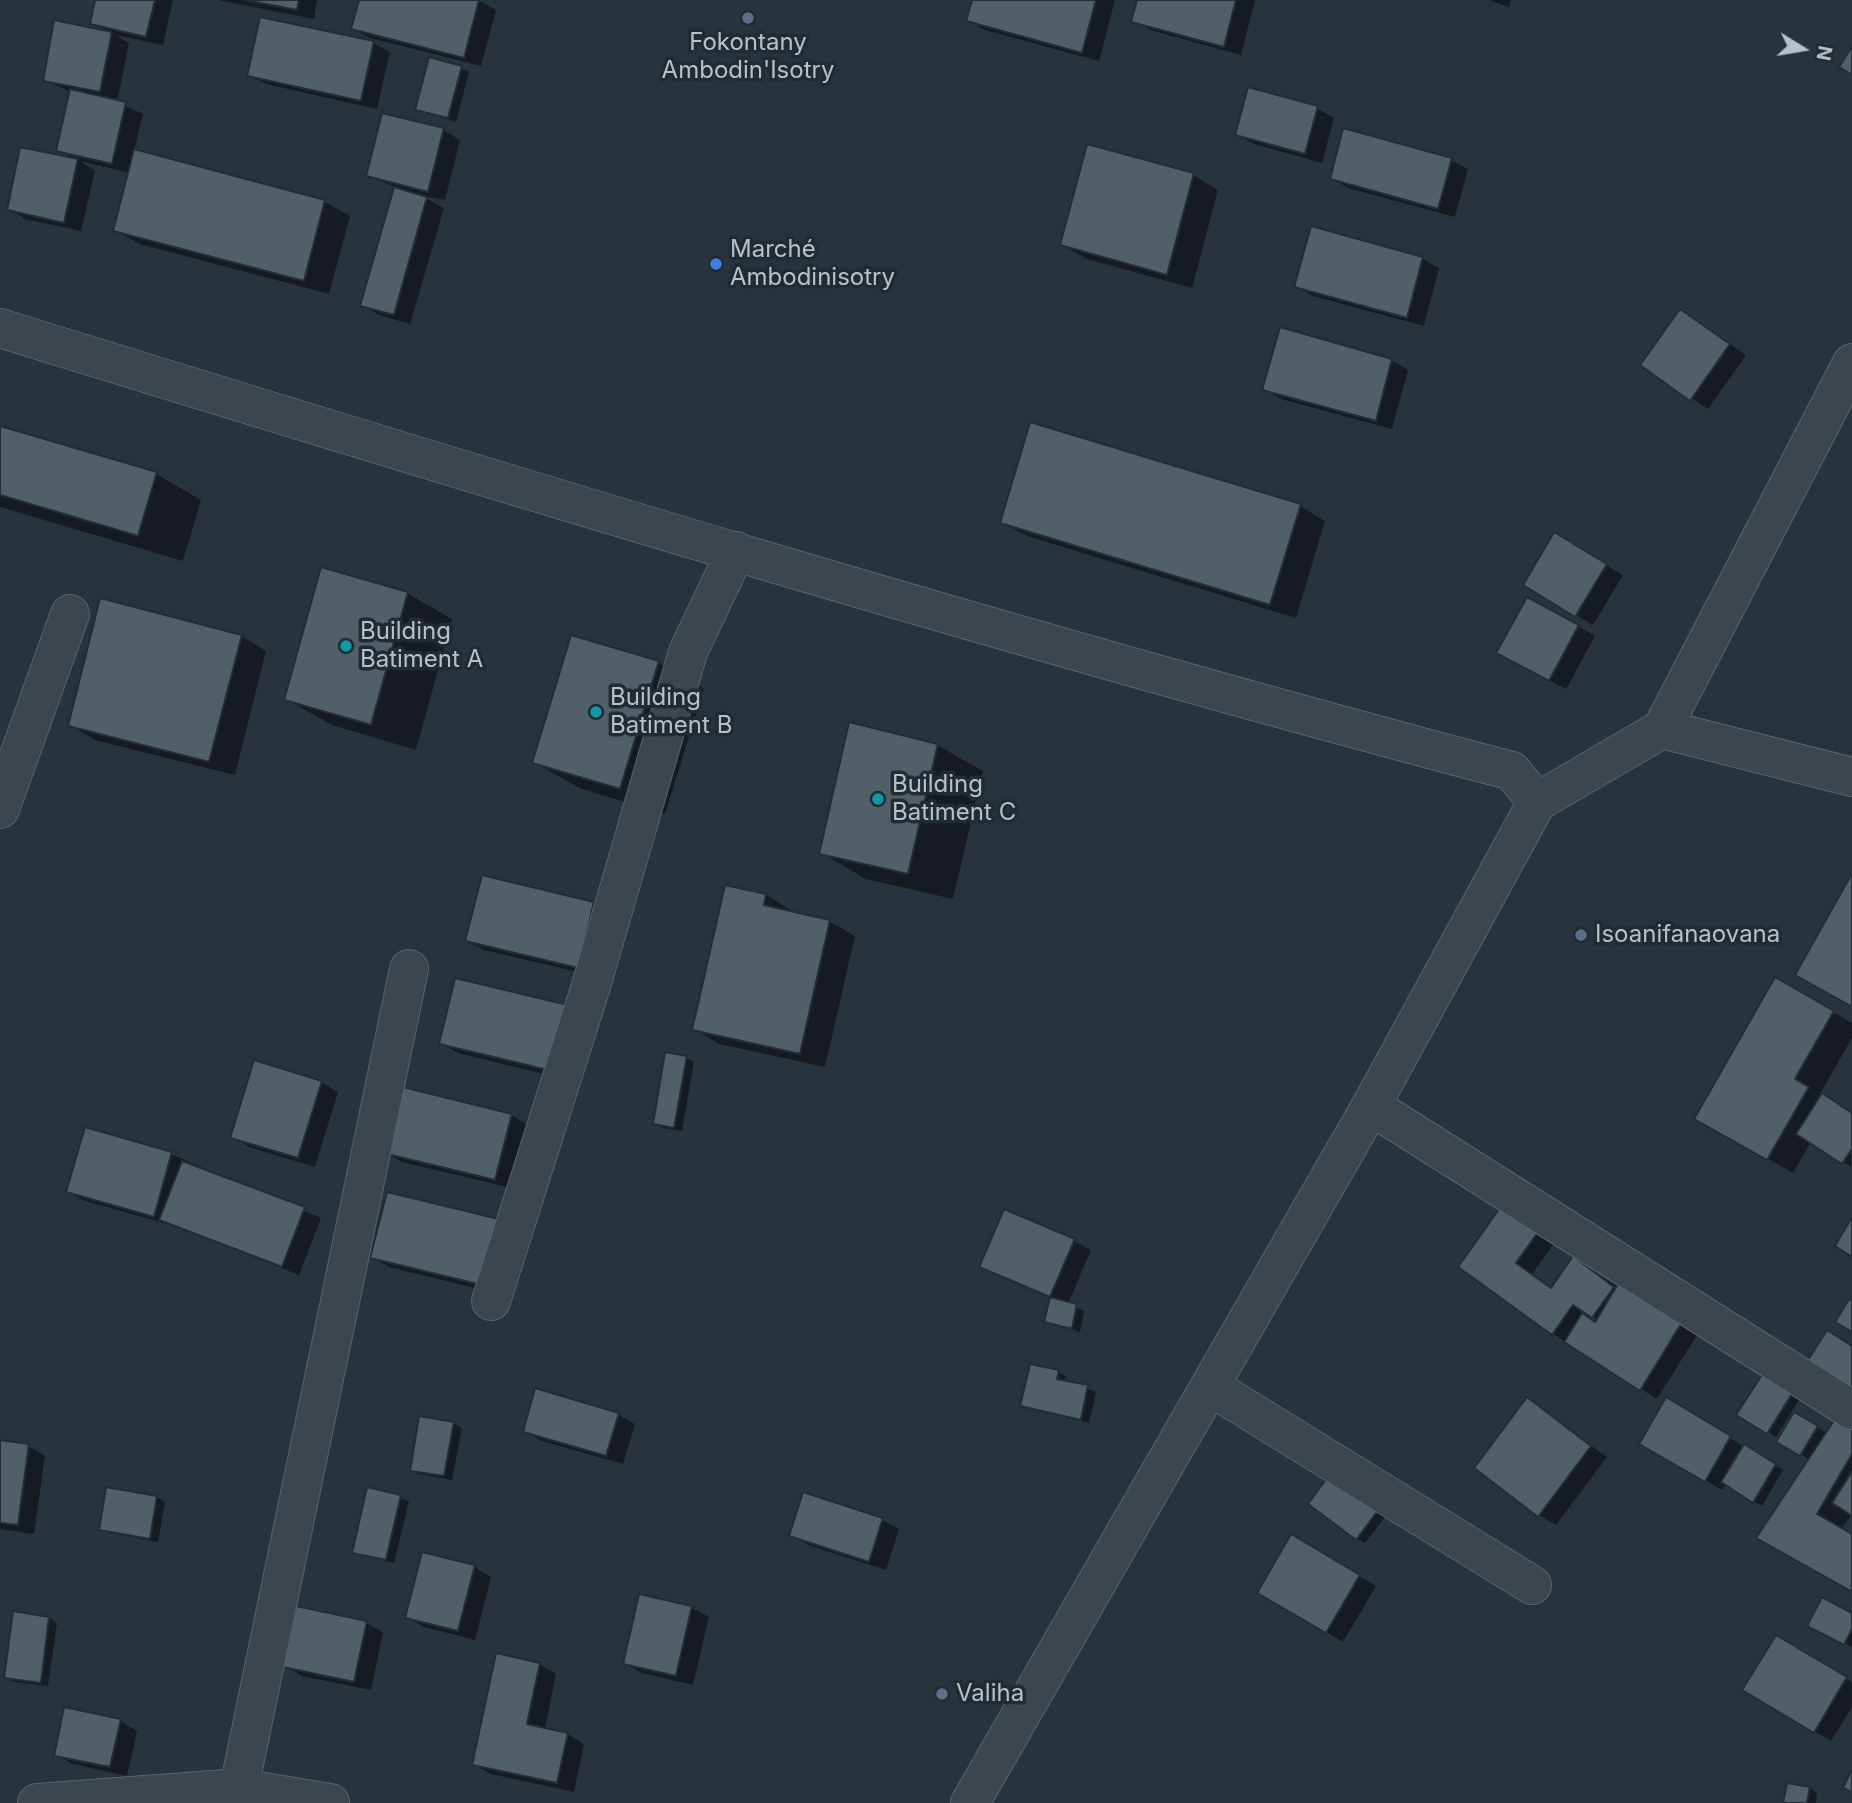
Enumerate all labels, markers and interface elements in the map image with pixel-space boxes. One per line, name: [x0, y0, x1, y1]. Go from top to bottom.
marker: Fokontany Ambodin'Isotry: [740, 10, 756, 26]
north arrow: [1768, 14, 1838, 84]
place label: Fokontany Ambodin'Isotry: [662, 29, 834, 85]
text: N: [1811, 44, 1837, 62]
place label: Marché Ambodinisotry: [730, 236, 895, 292]
marker: Marché Ambodinisotry: [708, 256, 724, 272]
place label: Building Batiment A: [360, 618, 483, 674]
marker: Building Batiment A: [338, 638, 354, 654]
place label: Building Batiment B: [610, 684, 732, 740]
marker: Building Batiment B: [588, 704, 604, 720]
place label: Building Batiment C: [892, 771, 1016, 827]
marker: Building Batiment C: [870, 791, 886, 807]
place label: Isoanifanaovana: [1595, 921, 1780, 949]
marker: Isoanifanaovana: [1573, 927, 1589, 943]
place label: Valiha: [956, 1680, 1024, 1708]
marker: Valiha: [934, 1686, 950, 1702]

